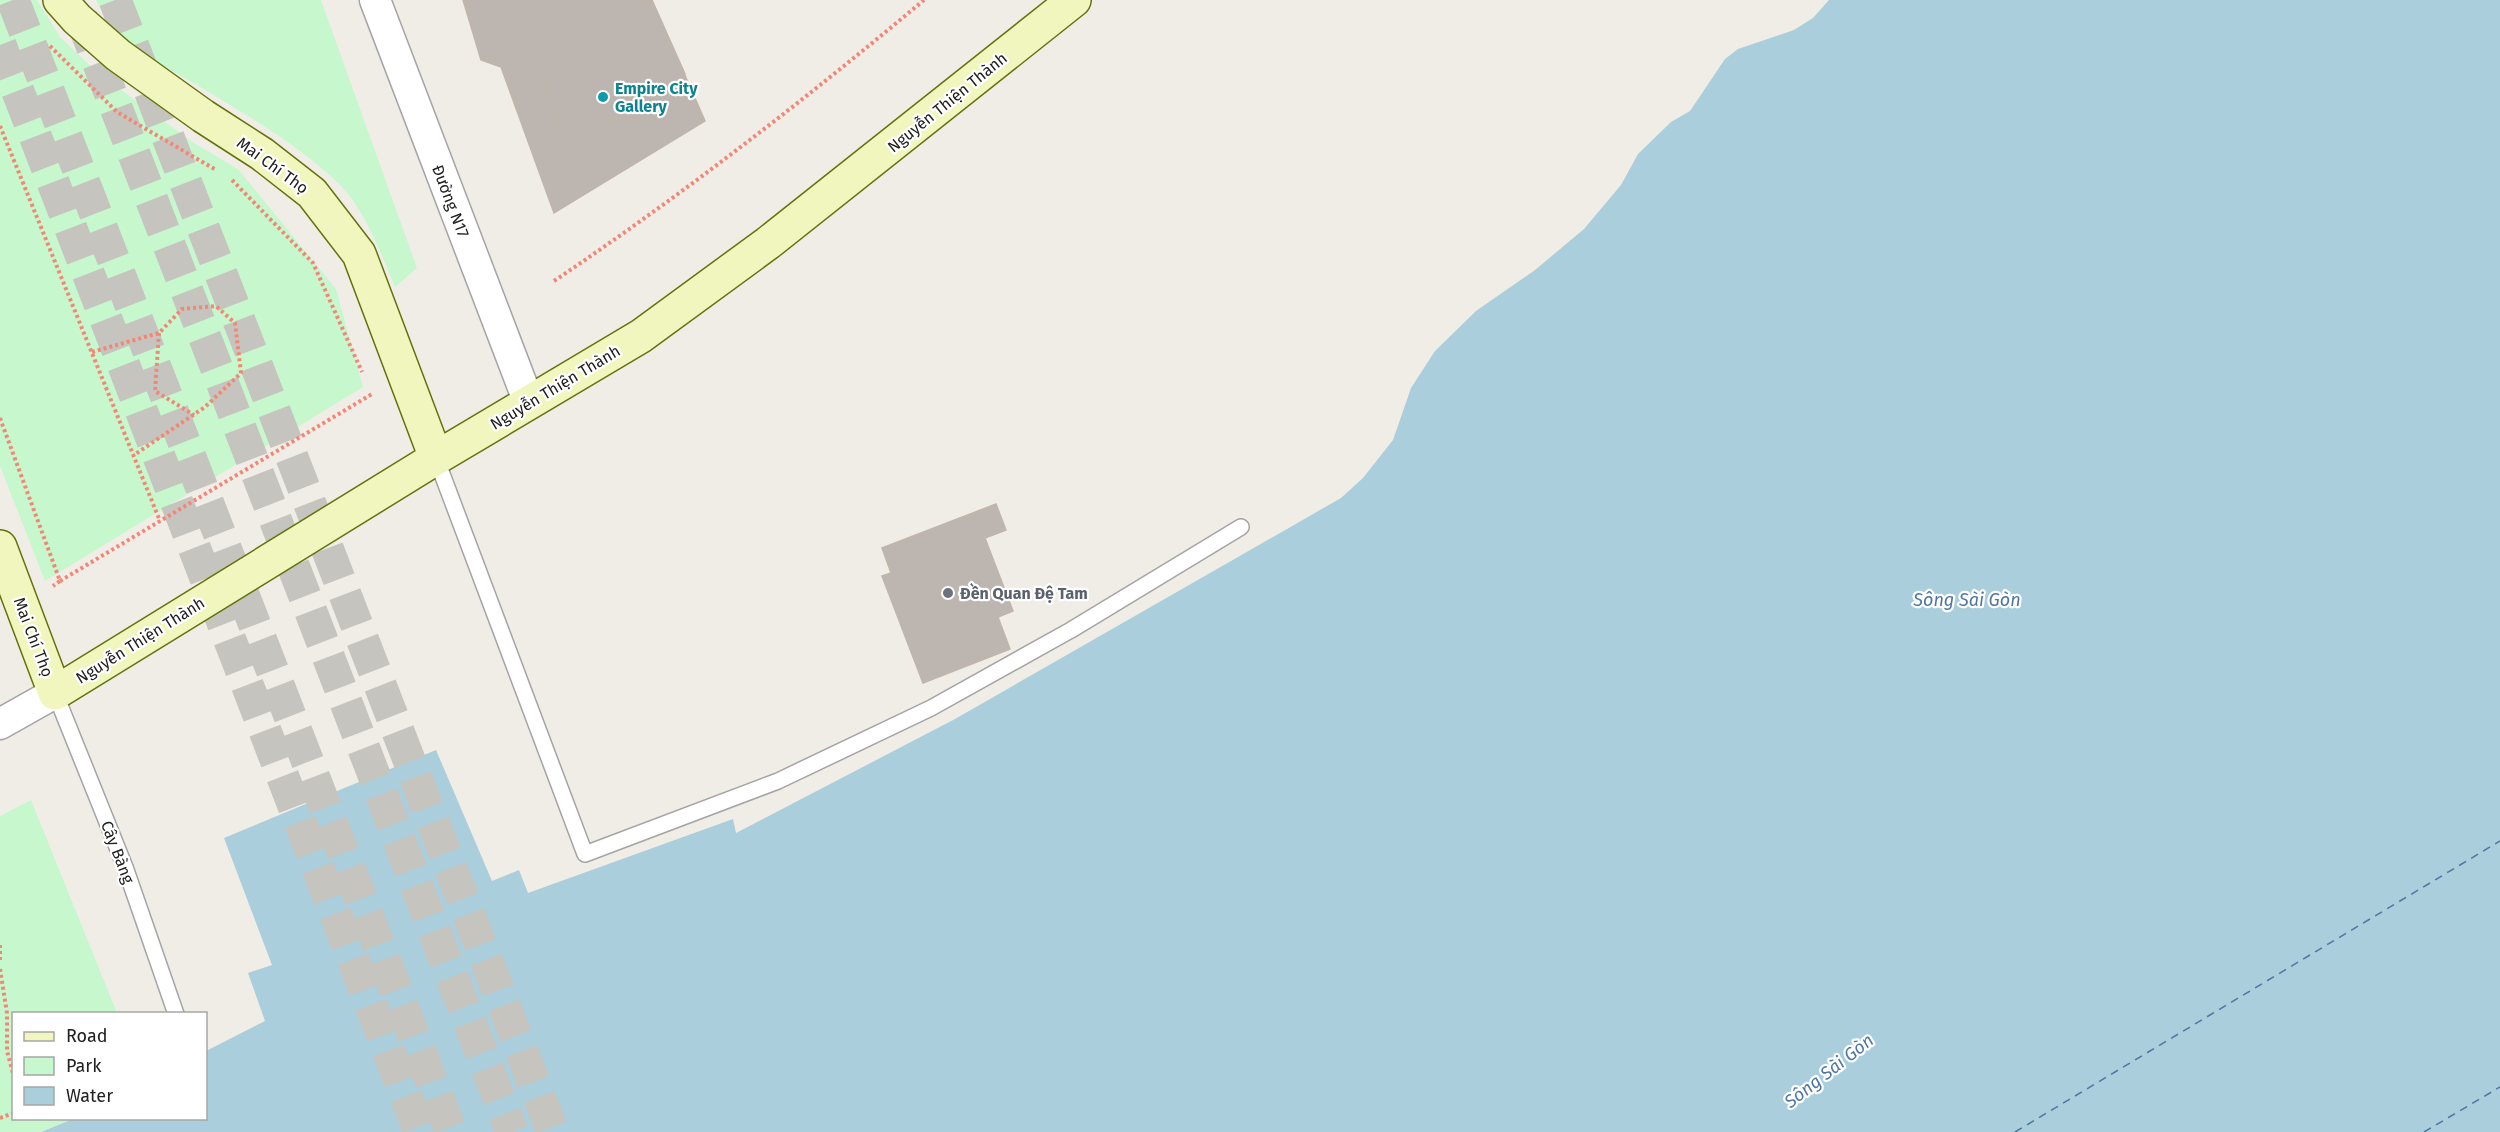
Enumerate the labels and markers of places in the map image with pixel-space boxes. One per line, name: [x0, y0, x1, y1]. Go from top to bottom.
place label: Empire City Gallery: [615, 79, 698, 116]
marker: Empire City Gallery: [596, 90, 610, 104]
place label: Đền Quan Đệ Tam: [960, 583, 1088, 603]
marker: Đền Quan Đệ Tam: [941, 586, 955, 600]

